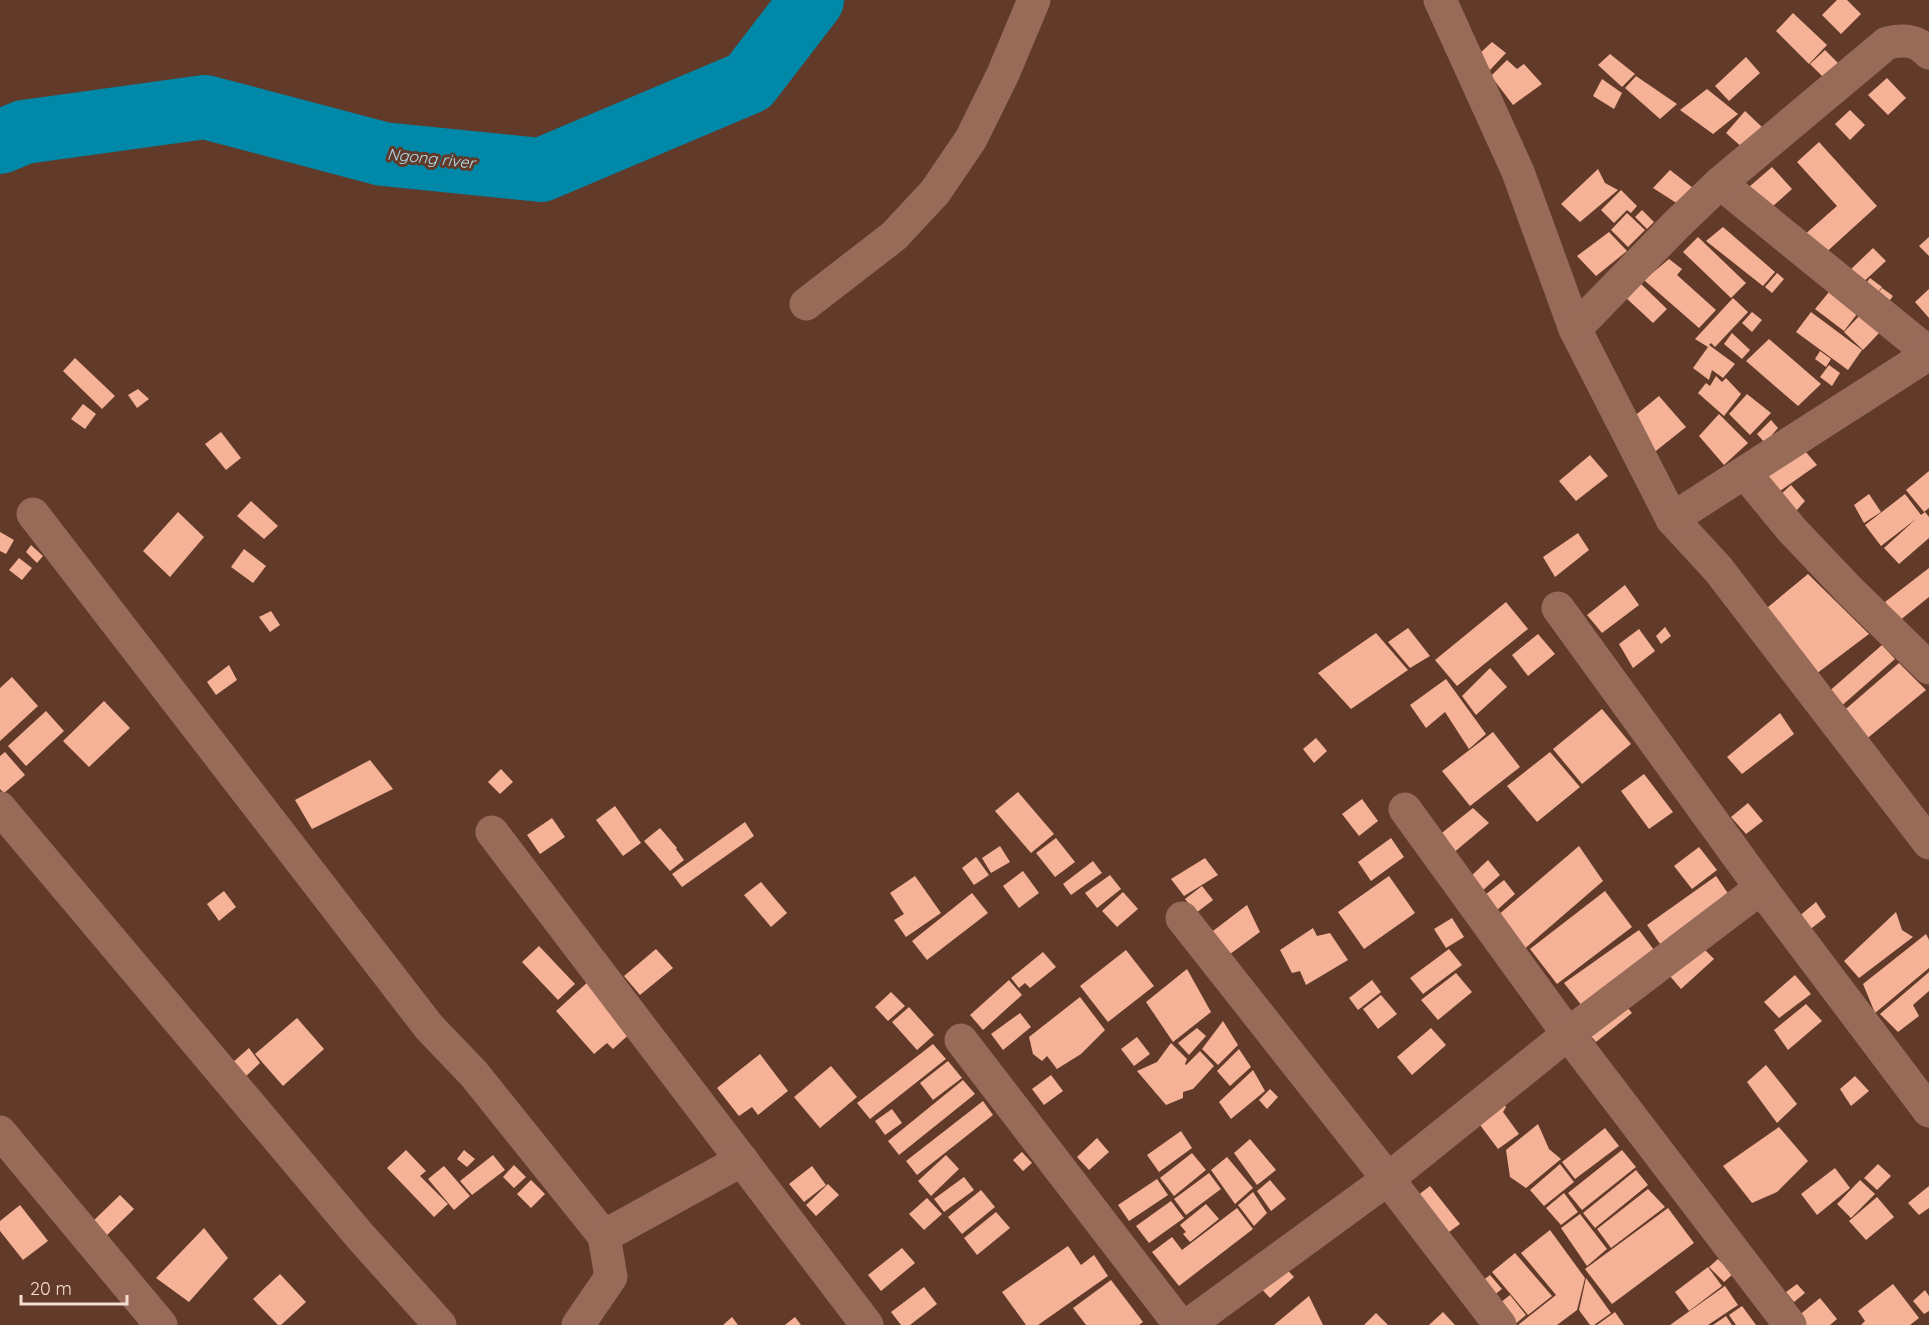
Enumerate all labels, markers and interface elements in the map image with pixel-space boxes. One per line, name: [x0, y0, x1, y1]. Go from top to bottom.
water label: Ngong river: [386, 143, 478, 173]
scale bar: [21, 1268, 128, 1306]
text: 20 m: [30, 1277, 72, 1300]

